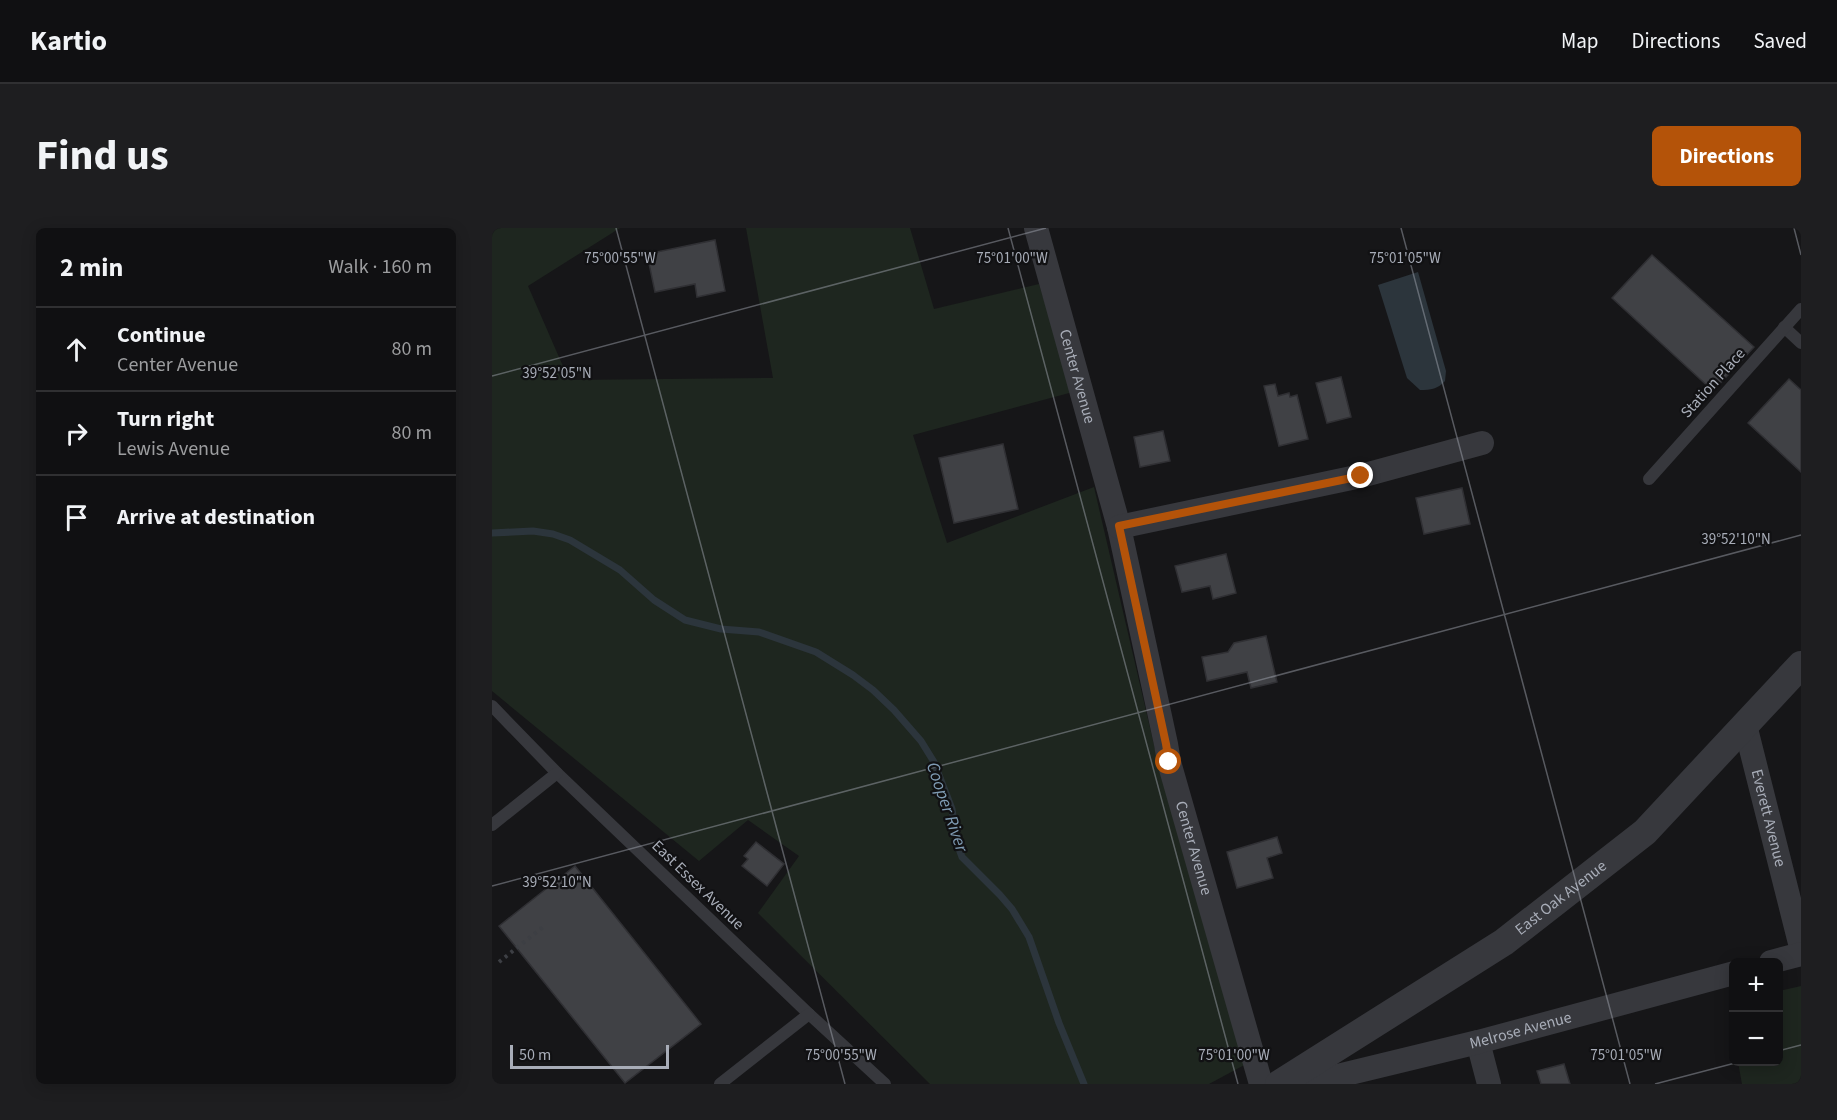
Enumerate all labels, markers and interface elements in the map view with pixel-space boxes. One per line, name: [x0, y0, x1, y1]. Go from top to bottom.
text: Kartio: [30, 21, 107, 61]
text: Map: [1561, 26, 1599, 56]
text: Directions: [1632, 26, 1720, 56]
text: Saved: [1753, 26, 1807, 56]
text: Find us: [36, 126, 169, 186]
button: Directions: [1652, 126, 1801, 186]
text: 75°00'55"W: [584, 248, 656, 269]
text: 75°01'00"W: [976, 248, 1048, 269]
text: 75°01'05"W: [1369, 248, 1441, 269]
text: 2 min: [60, 249, 123, 286]
text: Walk · 160 m: [328, 253, 432, 281]
text: Continue: [117, 319, 206, 351]
street label: Center Avenue: [1054, 327, 1101, 426]
icon: ahead: [60, 333, 93, 366]
text: 80 m: [392, 335, 432, 363]
street label: Station Place: [1676, 343, 1750, 423]
text: Center Avenue: [117, 351, 238, 379]
text: 39°52'05"N: [522, 363, 592, 384]
text: Turn right: [117, 403, 214, 435]
icon: right: [60, 417, 93, 450]
text: 80 m: [392, 419, 432, 447]
text: Lewis Avenue: [117, 435, 230, 463]
route end: [1347, 462, 1373, 488]
icon: arrive: [60, 501, 93, 534]
text: Arrive at destination: [117, 501, 315, 533]
text: 39°52'10"N: [1701, 529, 1771, 550]
route start: [1155, 748, 1181, 774]
water label: Cooper River: [920, 759, 974, 856]
street label: Everett Avenue: [1746, 767, 1791, 869]
street label: Center Avenue: [1170, 798, 1217, 898]
street label: East Essex Avenue: [647, 835, 749, 935]
street label: East Oak Avenue: [1510, 855, 1611, 940]
text: 39°52'10"N: [522, 872, 592, 893]
map controls: [1729, 958, 1783, 1066]
button: +: [1729, 958, 1783, 1012]
street label: Melrose Avenue: [1467, 1006, 1574, 1055]
button: −: [1729, 1012, 1783, 1066]
scale bar: [510, 1042, 669, 1070]
text: 50 m: [519, 1044, 551, 1066]
text: 75°00'55"W: [805, 1045, 877, 1066]
text: 75°01'00"W: [1198, 1045, 1270, 1066]
text: 75°01'05"W: [1590, 1045, 1662, 1066]

